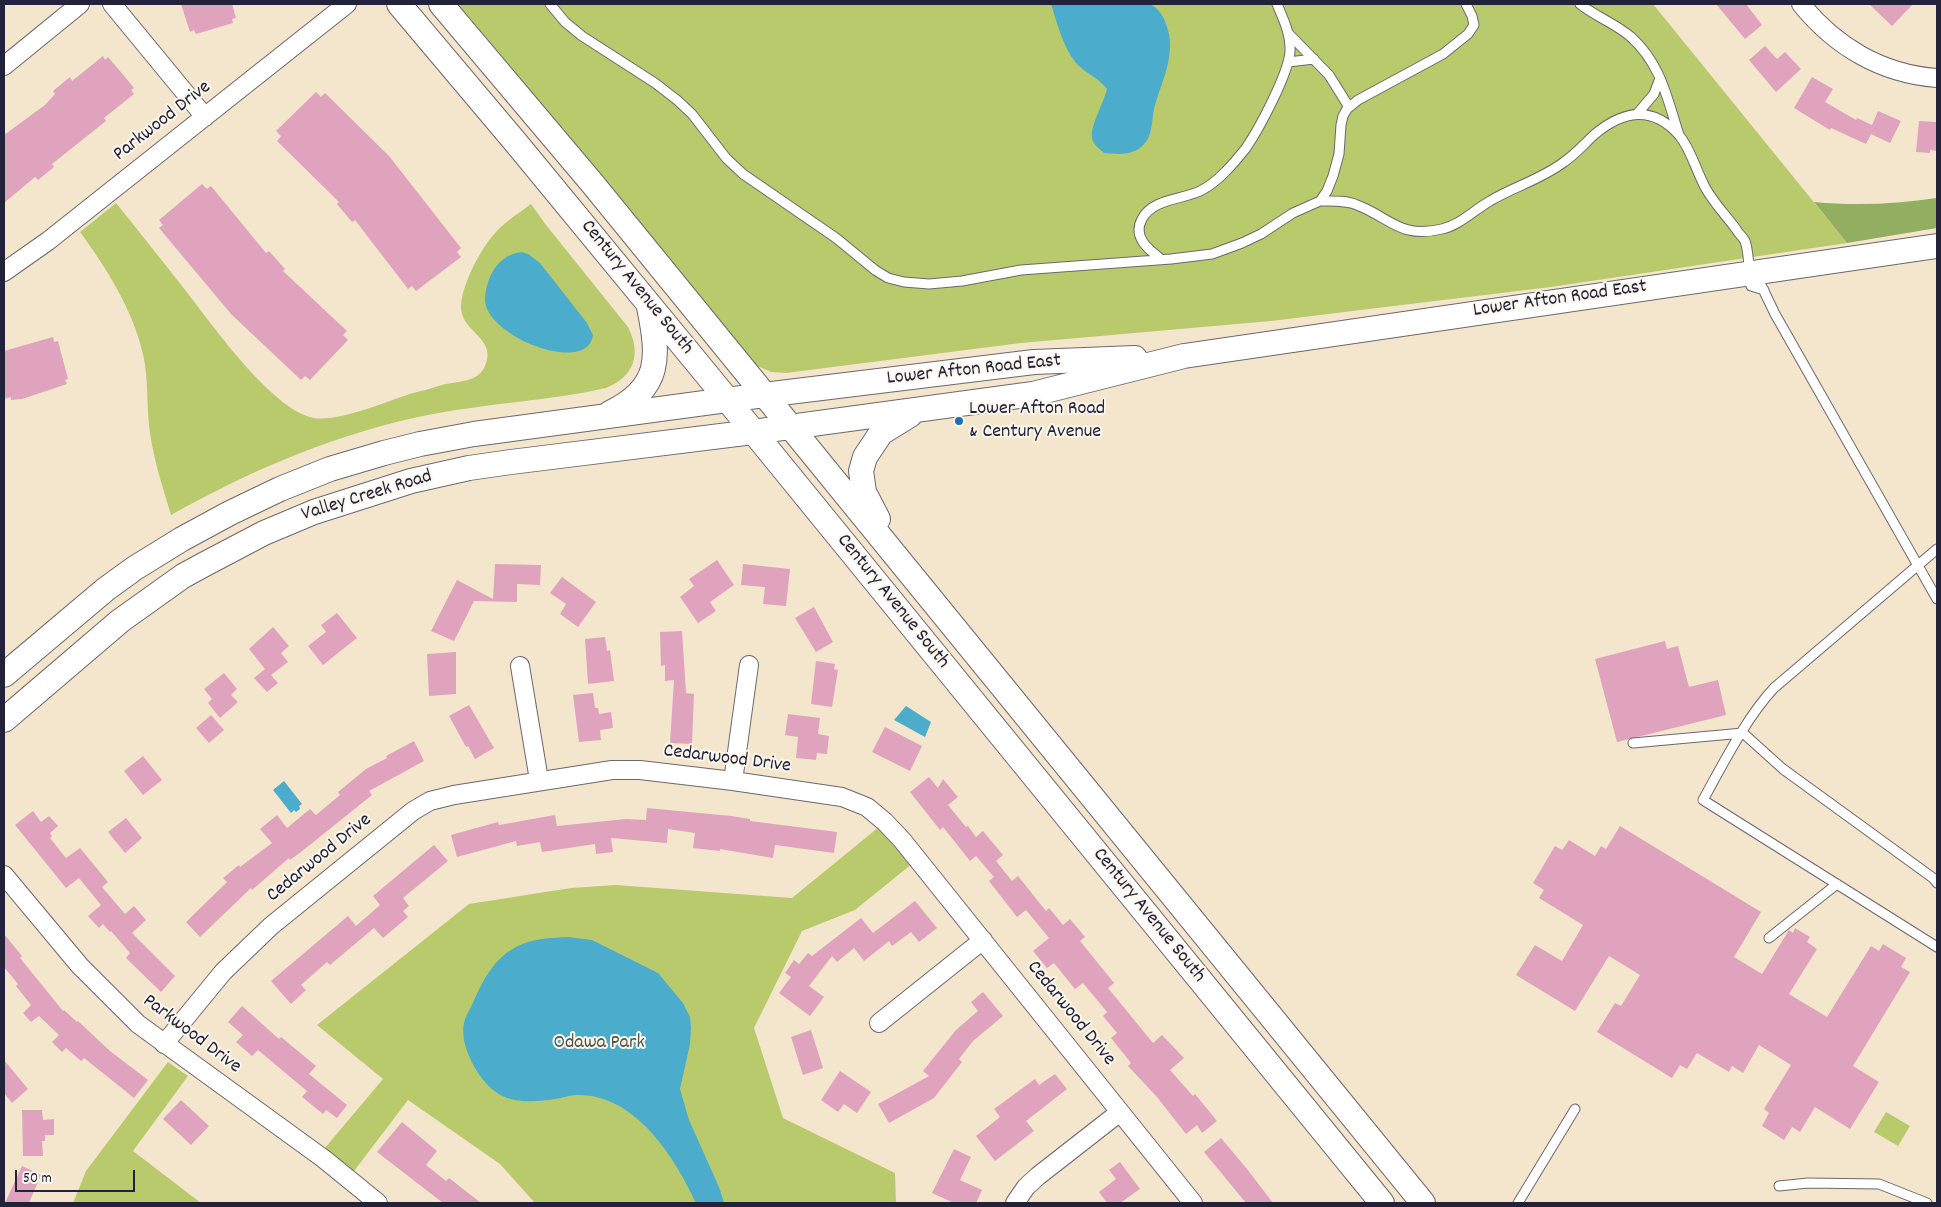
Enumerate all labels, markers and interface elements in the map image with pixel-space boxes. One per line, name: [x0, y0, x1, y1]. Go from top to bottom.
street label: Parkwood Drive: [109, 76, 217, 168]
street label: Century Avenue South: [574, 216, 698, 360]
street label: Lower Afton Road East: [1472, 276, 1648, 324]
street label: Lower Afton Road East: [886, 350, 1062, 392]
place label: Lower Afton Road & Century Avenue: [969, 398, 1105, 445]
marker: Lower Afton Road & Century Avenue: [953, 415, 965, 427]
street label: Valley Creek Road: [299, 466, 435, 528]
street label: Century Avenue South: [830, 530, 954, 674]
street label: Cedarwood Drive: [662, 740, 792, 780]
street label: Cedarwood Drive: [263, 809, 377, 909]
street label: Century Avenue South: [1086, 844, 1210, 988]
street label: Cedarwood Drive: [1020, 957, 1120, 1071]
street label: Parkwood Drive: [137, 990, 245, 1080]
park label: Odawa Park: [553, 1032, 645, 1056]
scale bar: [18, 1160, 138, 1192]
text: 50 m: [23, 1168, 52, 1190]

